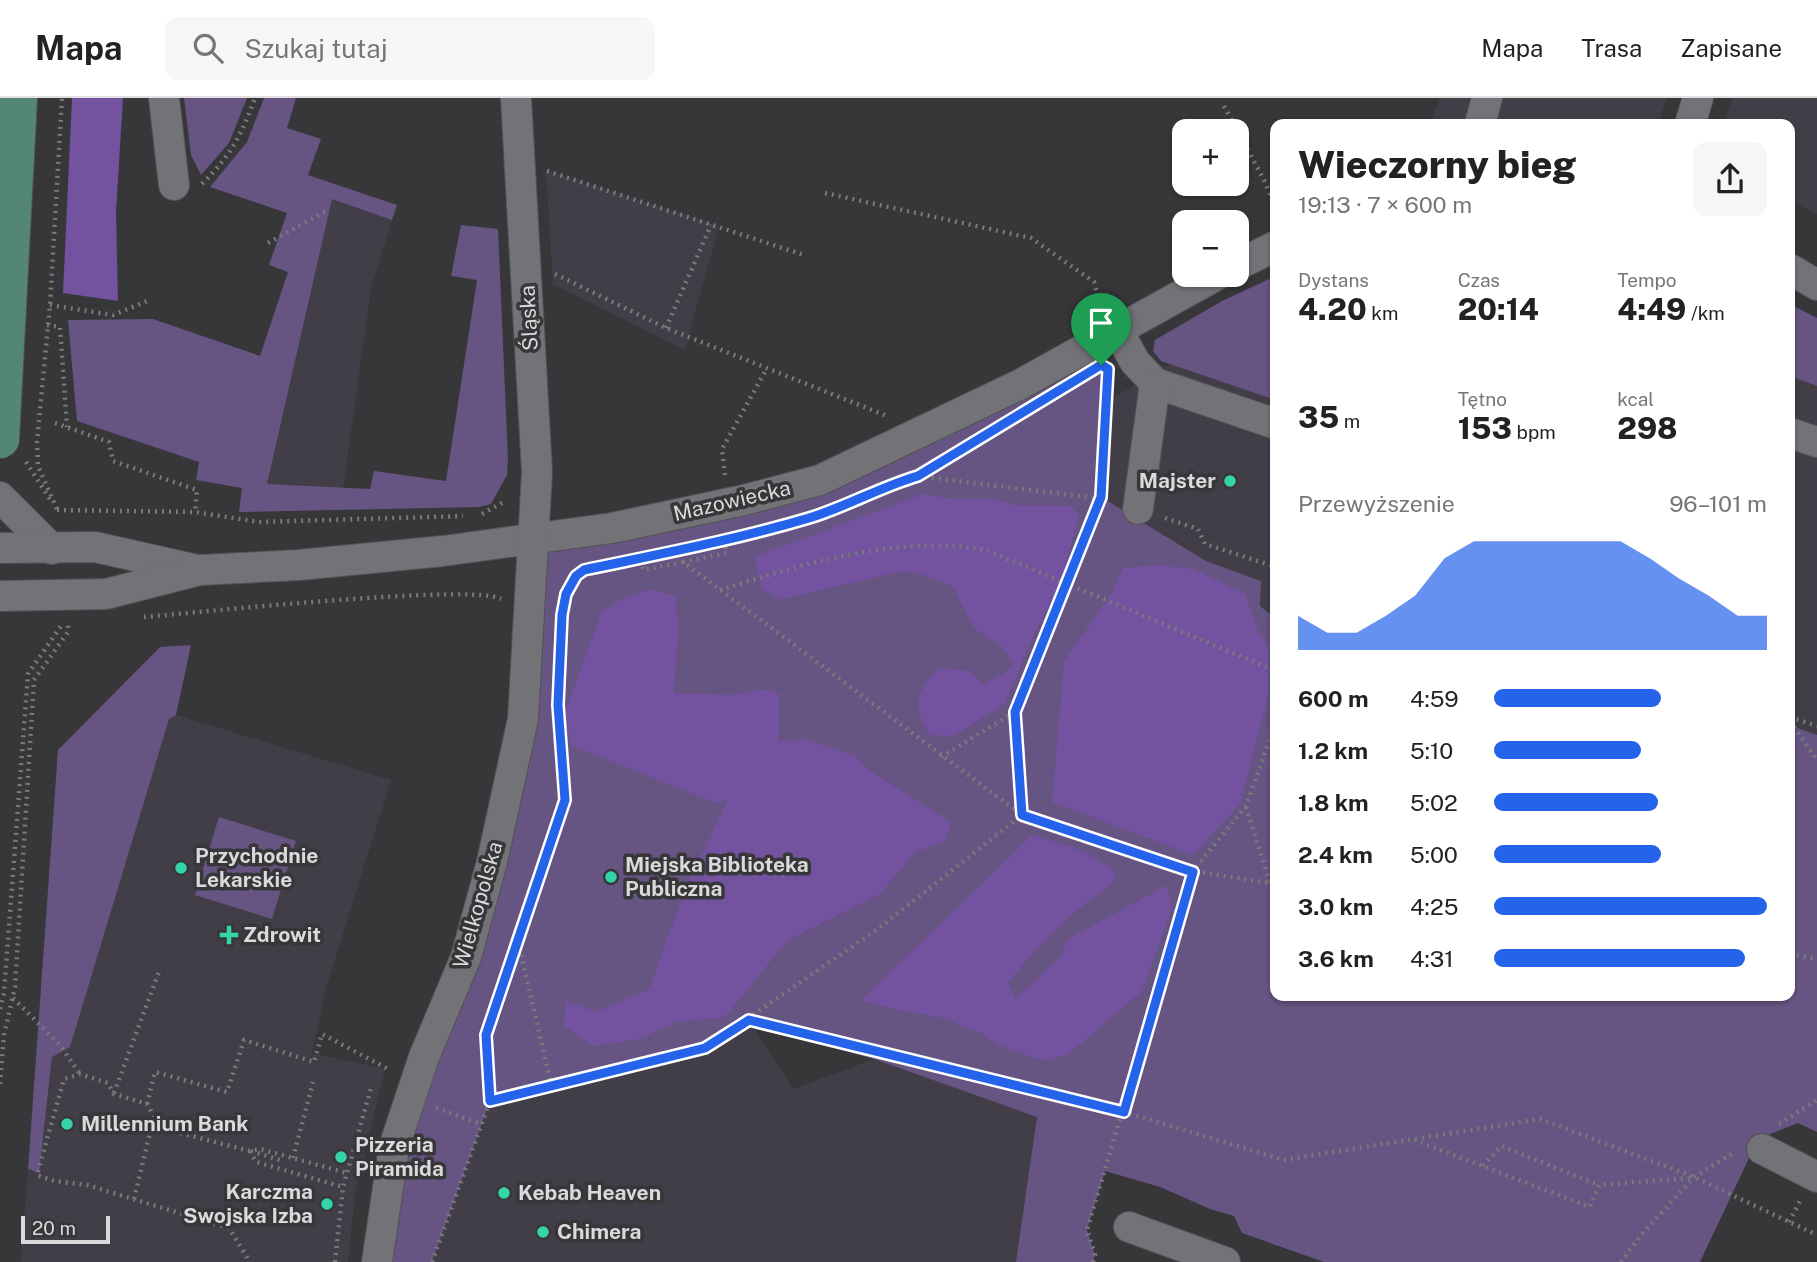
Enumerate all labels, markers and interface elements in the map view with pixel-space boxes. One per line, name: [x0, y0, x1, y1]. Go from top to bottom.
search box: [165, 17, 655, 80]
text: Mapa: [35, 29, 123, 67]
icon: search: [189, 29, 227, 67]
text: Szukaj tutaj: [245, 33, 388, 64]
text: Mapa: [1481, 34, 1543, 62]
text: Trasa: [1581, 34, 1642, 62]
text: Zapisane: [1680, 34, 1782, 62]
map controls: [1172, 119, 1249, 287]
button: +: [1172, 119, 1249, 196]
text: Wieczorny bieg: [1298, 142, 1576, 187]
button: share: [1693, 142, 1767, 216]
text: 19:13 · 7 × 600 m: [1298, 191, 1472, 218]
button: −: [1172, 210, 1249, 287]
text: Dystans: [1298, 269, 1369, 291]
text: Czas: [1458, 269, 1500, 291]
text: Tempo: [1617, 269, 1677, 291]
street label: Śląska: [514, 285, 543, 351]
text: 4.20: [1298, 291, 1367, 327]
text: 20:14: [1458, 291, 1539, 327]
text: 4:49: [1617, 291, 1686, 327]
pin: [1071, 293, 1131, 365]
text: km: [1367, 302, 1398, 324]
text: /km: [1686, 302, 1725, 324]
icon: arrive: [1082, 304, 1120, 342]
text: Tętno: [1458, 388, 1507, 410]
text: kcal: [1617, 388, 1654, 410]
text: 35: [1298, 399, 1339, 435]
text: m: [1339, 410, 1360, 432]
text: 153: [1458, 410, 1512, 446]
text: 298: [1617, 410, 1678, 446]
text: bpm: [1512, 421, 1556, 443]
place label: Majster: [1139, 468, 1216, 493]
marker: Majster: [1222, 473, 1238, 489]
street label: Mazowiecka: [671, 475, 793, 526]
text: Przewyższenie: [1298, 490, 1455, 517]
text: 96–101 m: [1669, 490, 1767, 517]
text: 600 m: [1298, 685, 1368, 712]
text: 4:59: [1410, 685, 1459, 712]
text: 1.2 km: [1298, 737, 1368, 764]
text: 5:10: [1410, 737, 1453, 764]
text: 1.8 km: [1298, 789, 1369, 816]
text: 5:02: [1410, 789, 1458, 816]
street label: Wielkopolska: [447, 839, 508, 971]
text: 2.4 km: [1298, 841, 1373, 868]
text: 5:00: [1410, 841, 1458, 868]
place label: Przychodnie Lekarskie: [195, 843, 318, 892]
place label: Miejska Biblioteka Publiczna: [625, 852, 809, 901]
marker: Przychodnie Lekarskie: [173, 860, 189, 876]
marker: Miejska Biblioteka Publiczna: [603, 869, 619, 885]
text: 3.0 km: [1298, 893, 1373, 920]
text: 4:25: [1410, 893, 1459, 920]
place label: Zdrowit: [243, 922, 321, 947]
marker: Zdrowit: [221, 927, 237, 943]
text: 3.6 km: [1298, 945, 1374, 972]
text: 4:31: [1410, 945, 1454, 972]
place label: Millennium Bank: [81, 1111, 248, 1136]
marker: Millennium Bank: [59, 1116, 75, 1132]
place label: Pizzeria Piramida: [355, 1132, 444, 1181]
marker: Pizzeria Piramida: [333, 1149, 349, 1165]
place label: Karczma Swojska Izba: [183, 1179, 313, 1228]
place label: Kebab Heaven: [518, 1180, 661, 1205]
marker: Kebab Heaven: [496, 1185, 512, 1201]
marker: Karczma Swojska Izba: [319, 1196, 335, 1212]
scale bar: [21, 1213, 110, 1245]
text: 20 m: [32, 1217, 76, 1239]
place label: Chimera: [557, 1219, 641, 1244]
marker: Chimera: [535, 1224, 551, 1240]

